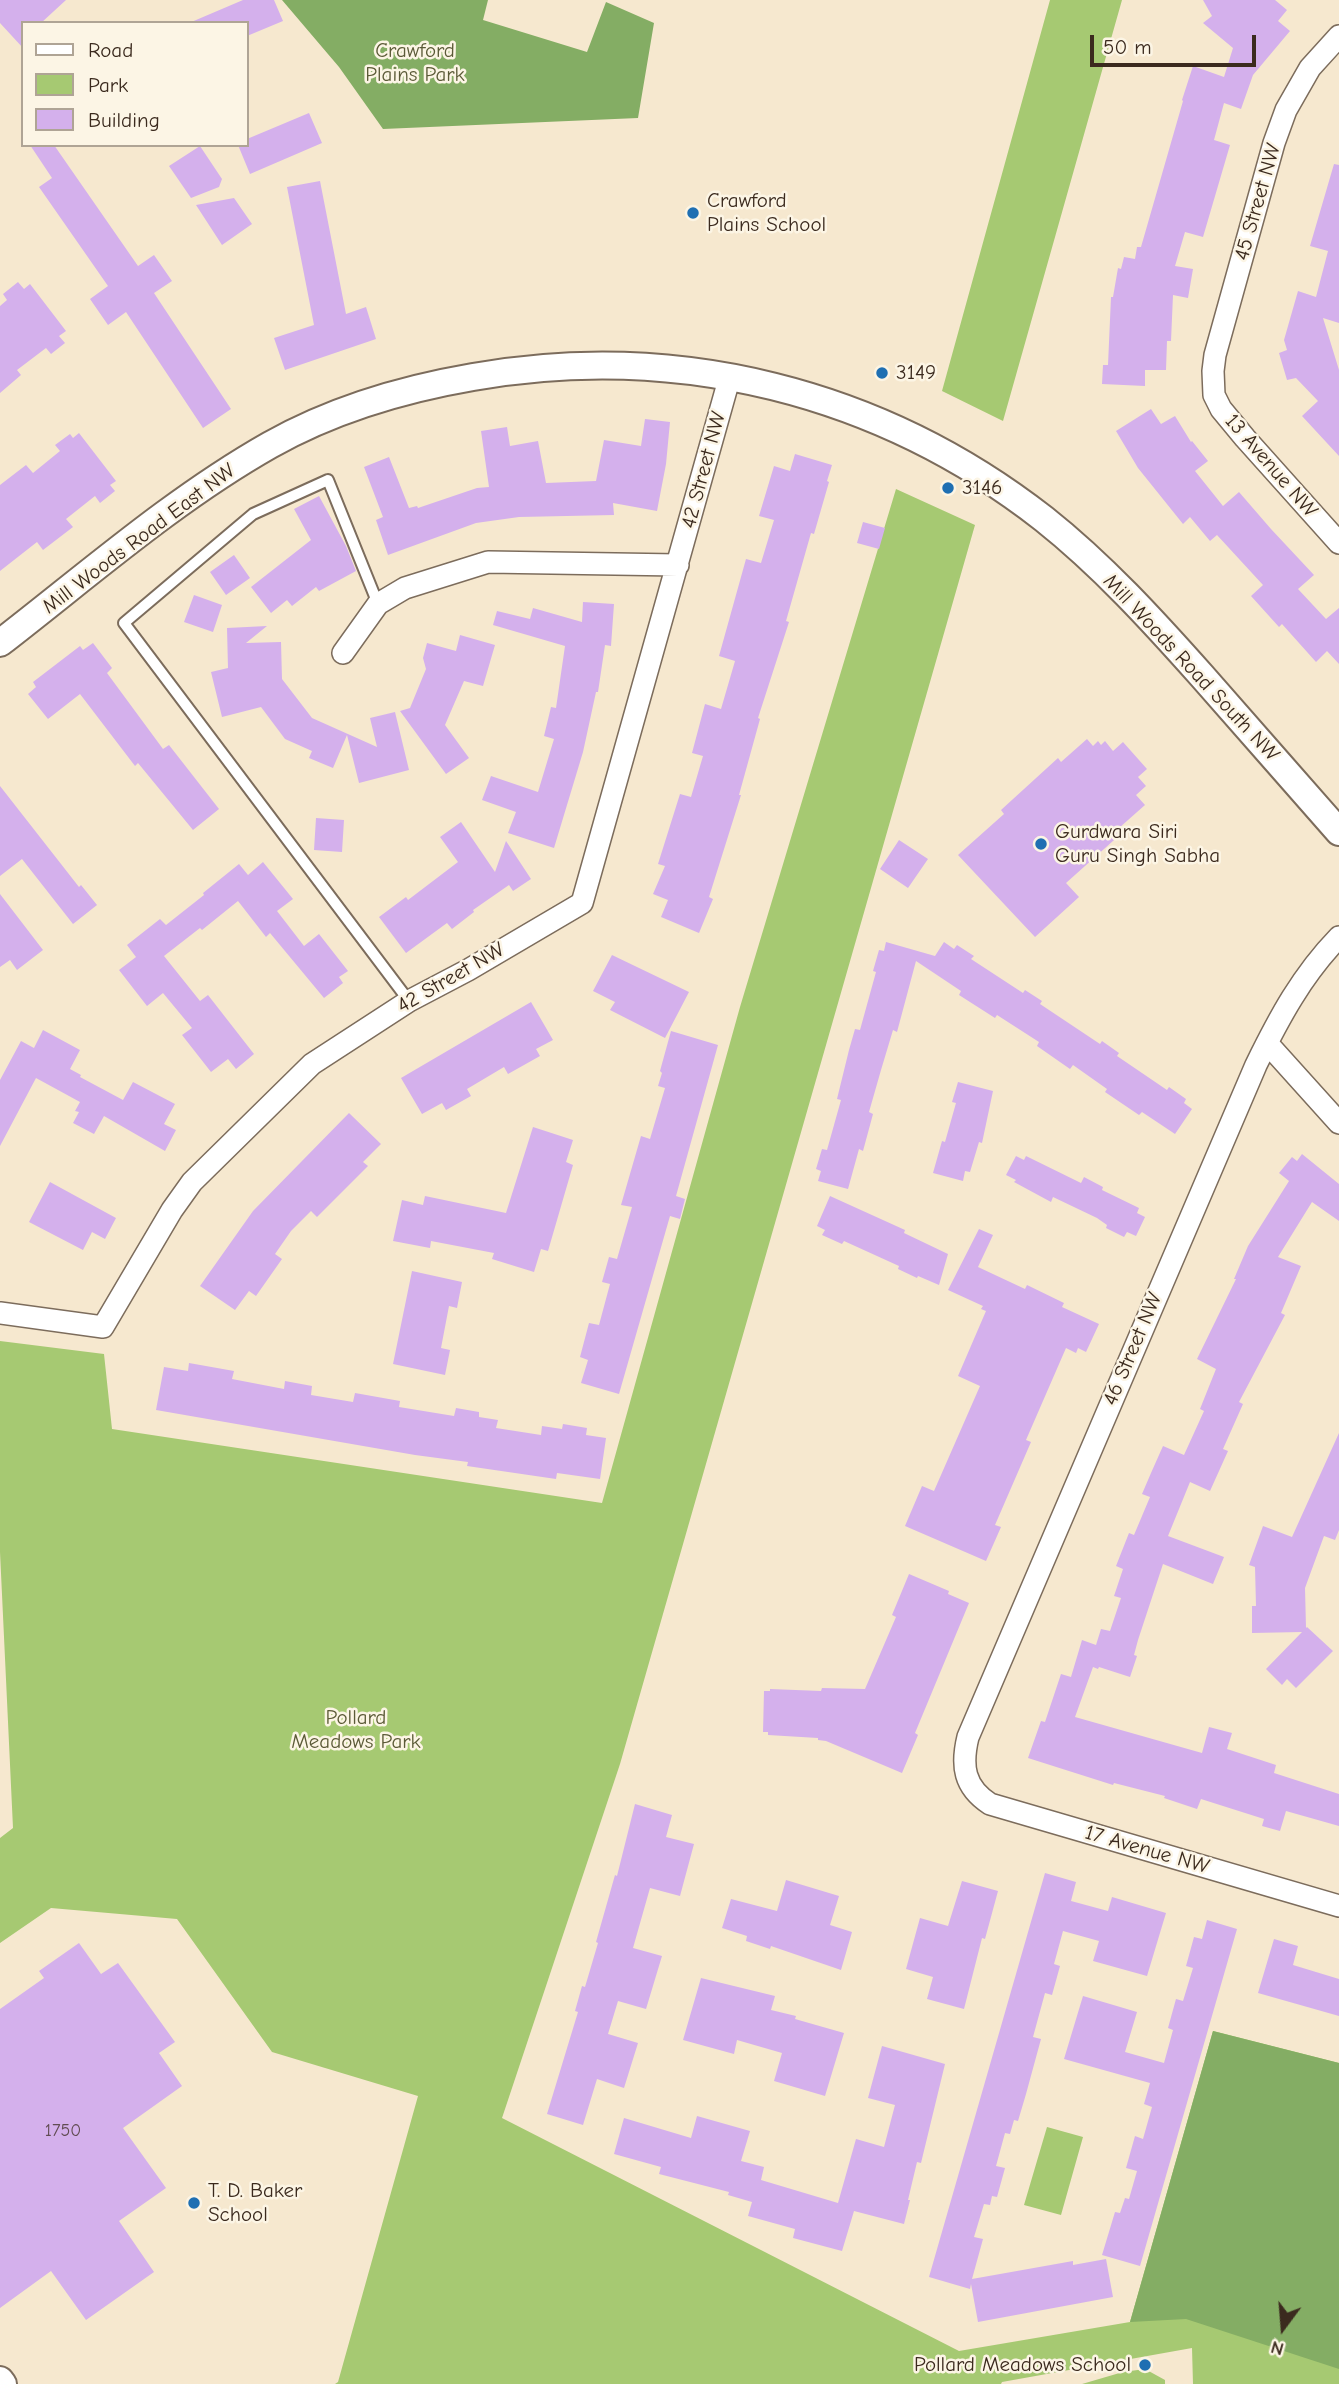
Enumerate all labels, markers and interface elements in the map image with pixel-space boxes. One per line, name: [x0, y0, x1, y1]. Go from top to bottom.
legend: [21, 21, 248, 147]
scale bar: [1094, 21, 1260, 65]
text: 50 m: [1103, 35, 1152, 59]
text: Road: [88, 38, 133, 62]
park label: Crawford Plains Park: [365, 38, 465, 88]
text: Park: [88, 73, 128, 97]
text: Building: [88, 108, 160, 132]
street label: 45 Street NW: [1229, 141, 1287, 263]
place label: Crawford Plains School: [707, 188, 826, 238]
marker: Crawford Plains School: [685, 205, 701, 221]
place label: 3149: [896, 360, 936, 386]
marker: 3149: [874, 365, 890, 381]
street label: 42 Street NW: [676, 409, 732, 531]
street label: 13 Avenue NW: [1219, 409, 1323, 523]
street label: Mill Woods Road East NW: [38, 458, 240, 620]
place label: 3146: [962, 475, 1002, 501]
marker: 3146: [940, 480, 956, 496]
street label: Mill Woods Road South NW: [1098, 569, 1284, 767]
place label: Gurdwara Siri Guru Singh Sabha: [1055, 819, 1220, 869]
marker: Gurdwara Siri Guru Singh Sabha: [1033, 836, 1049, 852]
street label: 42 Street NW: [393, 937, 509, 1019]
street label: 46 Street NW: [1098, 1289, 1168, 1409]
park label: Pollard Meadows Park: [291, 1705, 421, 1755]
street label: 17 Avenue NW: [1082, 1820, 1212, 1880]
house number: 1750: [45, 2120, 81, 2142]
place label: T. D. Baker School: [208, 2178, 302, 2228]
marker: T. D. Baker School: [186, 2195, 202, 2211]
north arrow: [1248, 2293, 1318, 2363]
text: N: [1268, 2336, 1286, 2360]
place label: Pollard Meadows School: [914, 2352, 1131, 2378]
marker: Pollard Meadows School: [1137, 2357, 1153, 2373]

